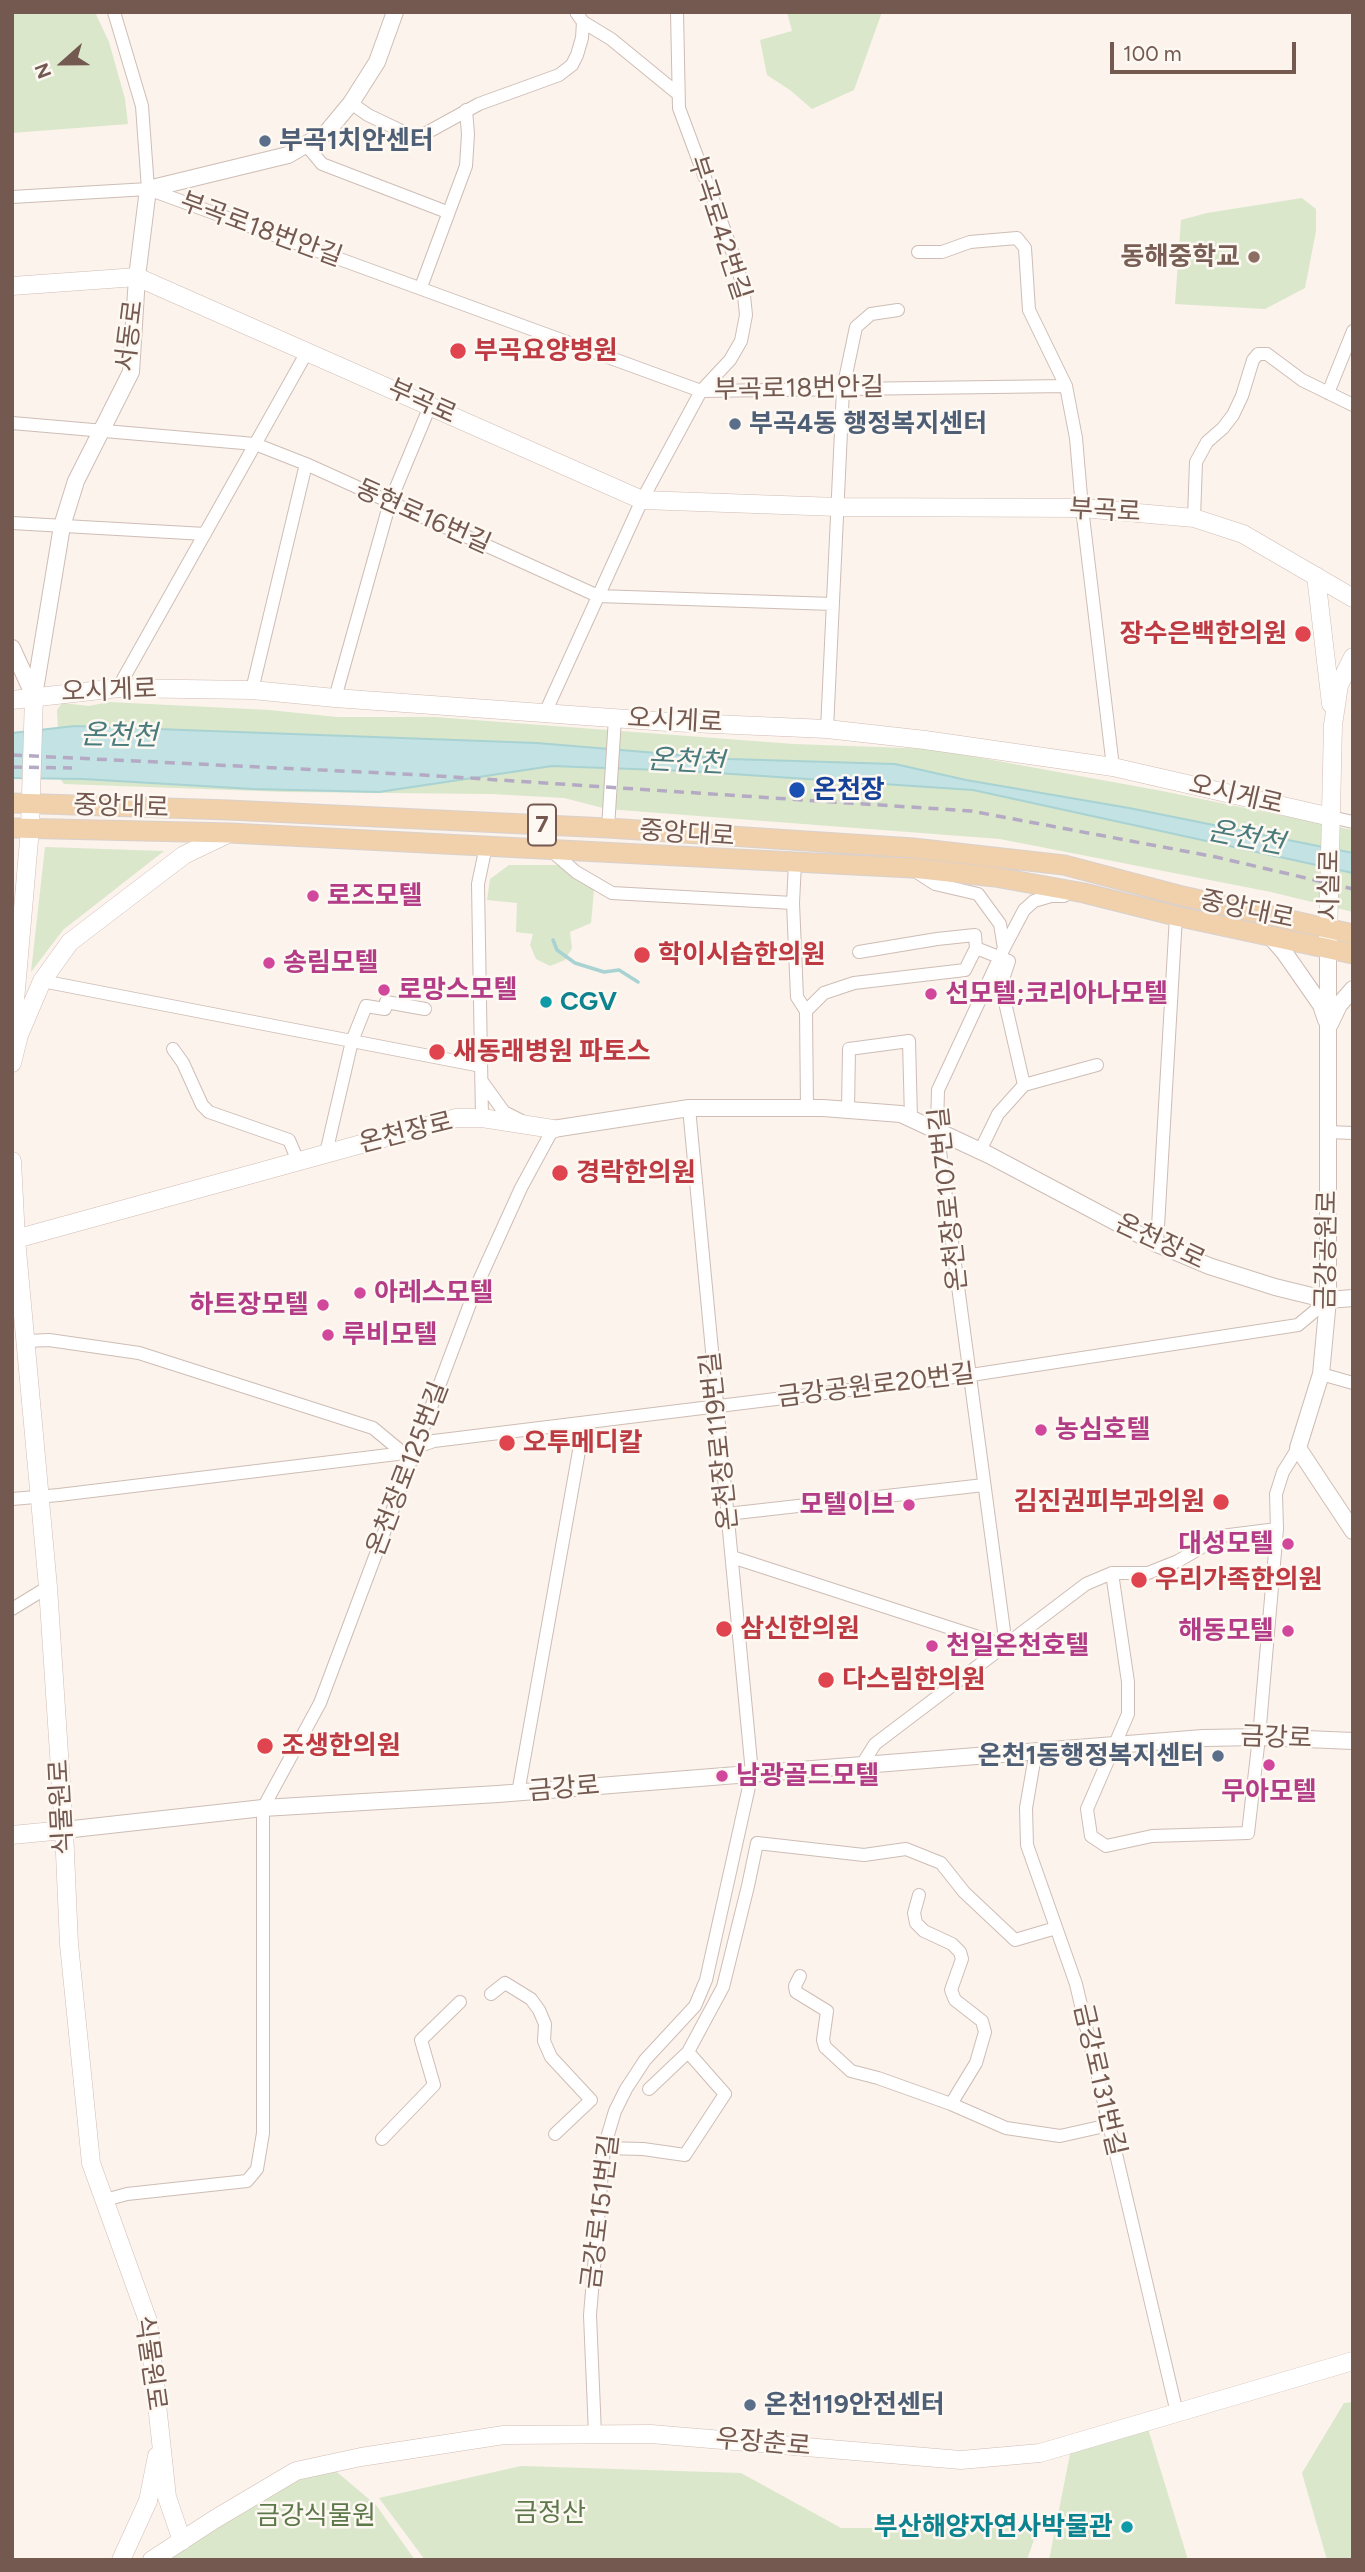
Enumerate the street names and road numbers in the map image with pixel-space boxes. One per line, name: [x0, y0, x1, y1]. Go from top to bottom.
street label: 부곡로42번길: [681, 152, 757, 304]
street label: 부곡로18번안길: [176, 186, 346, 274]
street label: 서동로: [110, 298, 150, 374]
street label: 부곡로18번안길: [714, 372, 884, 406]
street label: 부곡로: [383, 373, 461, 431]
street label: 동현로16번길: [350, 473, 496, 561]
street label: 부곡로: [1068, 494, 1142, 528]
street label: 오시게로: [61, 674, 157, 708]
street label: 오시게로: [626, 703, 724, 739]
street label: 오시게로: [1186, 769, 1286, 821]
street label: 중앙대로: [73, 790, 169, 824]
road number: 7: [528, 804, 556, 846]
street label: 중앙대로: [638, 815, 736, 853]
street label: 시실로: [1314, 849, 1346, 921]
street label: 중앙대로: [1197, 885, 1297, 935]
street label: 온천장로107번길: [924, 1105, 974, 1293]
street label: 온천장로: [356, 1106, 456, 1160]
street label: 금강공원로: [1310, 1190, 1344, 1310]
street label: 온천장로: [1110, 1208, 1210, 1276]
street label: 온천장로119번길: [695, 1350, 745, 1532]
street label: 금강공원로20번길: [776, 1358, 976, 1414]
street label: 온천장로125번길: [361, 1378, 455, 1560]
street label: 금강로: [1240, 1721, 1312, 1755]
street label: 식물원로: [44, 1758, 80, 1856]
street label: 금강로: [527, 1770, 601, 1808]
street label: 금강로131번길: [1066, 2001, 1132, 2159]
street label: 금강로151번길: [576, 2133, 626, 2291]
street label: 식물원로: [128, 2313, 172, 2413]
street label: 우장춘로: [714, 2423, 812, 2463]

